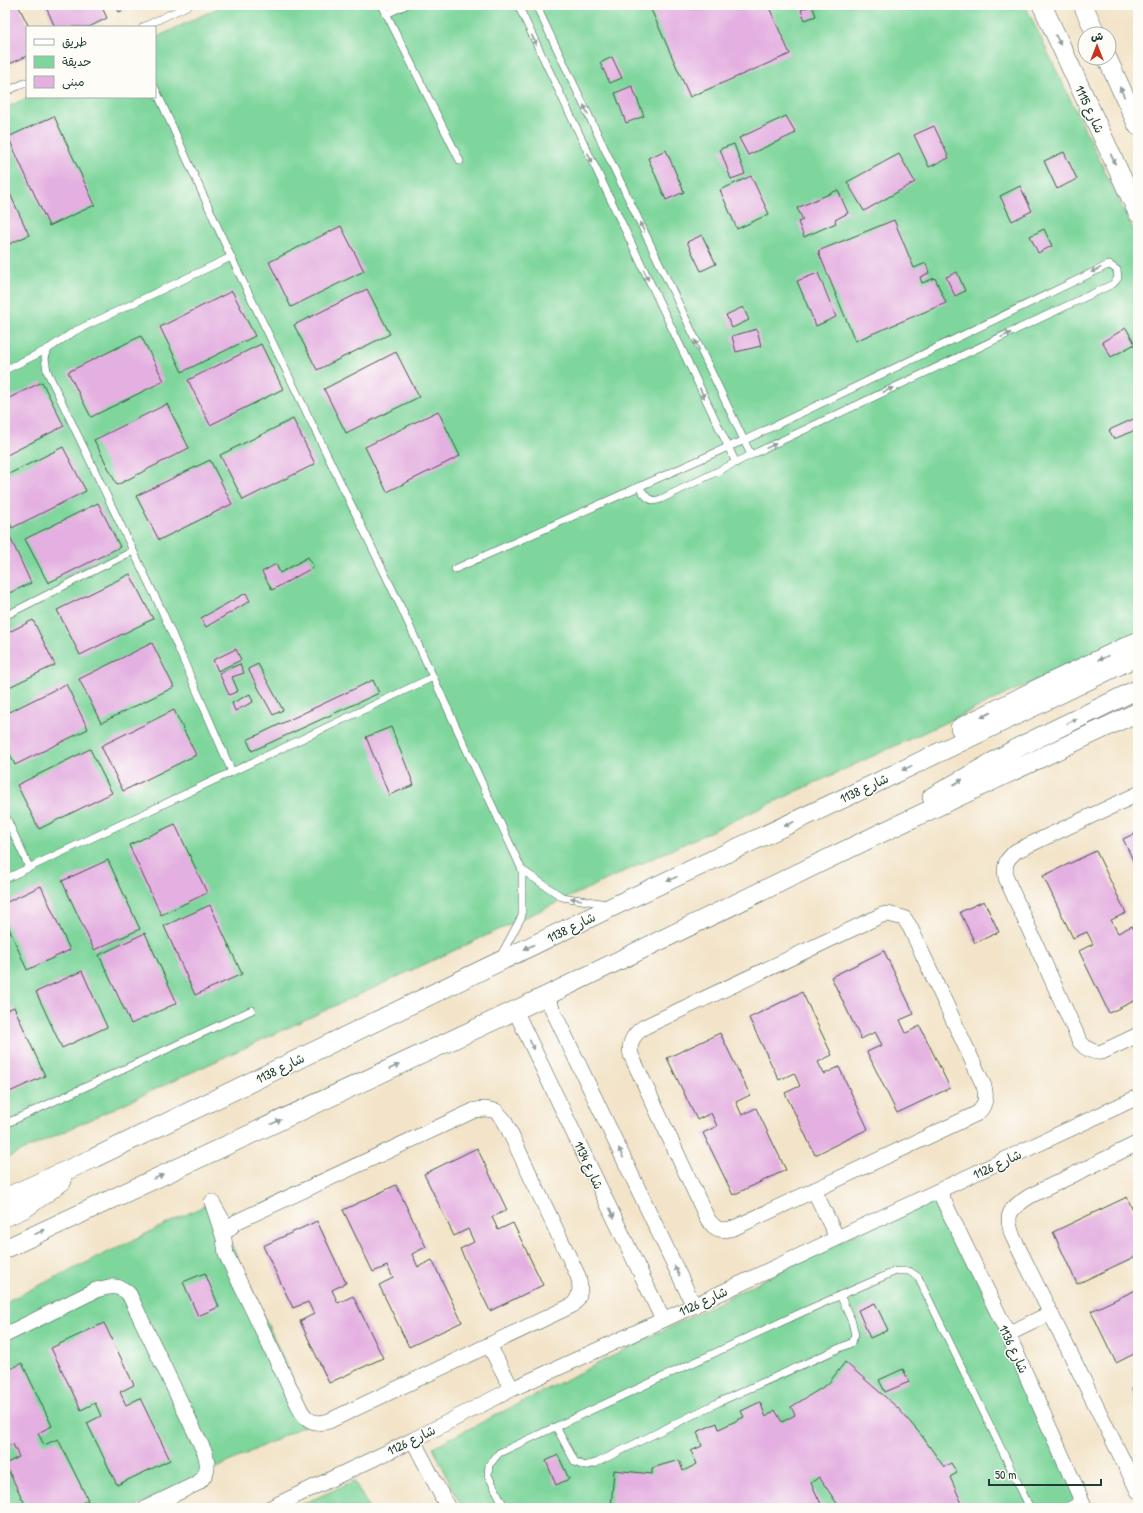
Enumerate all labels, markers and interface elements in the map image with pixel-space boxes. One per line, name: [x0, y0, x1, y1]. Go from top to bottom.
legend: [26, 26, 156, 98]
north arrow: [1077, 26, 1117, 66]
text: ش: [1091, 29, 1103, 43]
text: طريق: [62, 33, 87, 50]
one-way arrow: [531, 35, 537, 46]
one-way arrow: [1056, 35, 1062, 47]
text: حديقة: [62, 53, 91, 70]
text: مبنى: [62, 73, 85, 90]
street label: شارع 1115: [1070, 82, 1109, 136]
one-way arrow: [1119, 86, 1125, 98]
one-way arrow: [583, 104, 589, 116]
one-way arrow: [587, 152, 593, 163]
one-way arrow: [1110, 153, 1116, 164]
one-way arrow: [639, 222, 645, 233]
one-way arrow: [1091, 267, 1102, 273]
one-way arrow: [643, 269, 649, 281]
one-way arrow: [1000, 332, 1011, 338]
one-way arrow: [694, 339, 700, 350]
one-way arrow: [699, 387, 705, 398]
one-way arrow: [883, 387, 894, 393]
one-way arrow: [765, 443, 776, 449]
one-way arrow: [1097, 655, 1108, 661]
one-way arrow: [980, 712, 992, 718]
one-way arrow: [1067, 718, 1078, 724]
one-way arrow: [901, 765, 912, 771]
street label: شارع 1138: [837, 769, 892, 808]
one-way arrow: [952, 778, 964, 785]
one-way arrow: [784, 821, 795, 827]
one-way arrow: [666, 876, 677, 882]
one-way arrow: [570, 896, 582, 902]
street label: شارع 1138: [544, 908, 599, 947]
one-way arrow: [524, 944, 535, 951]
one-way arrow: [529, 1040, 535, 1051]
street label: شارع 1138: [253, 1049, 308, 1088]
one-way arrow: [388, 1064, 399, 1070]
one-way arrow: [270, 1119, 282, 1125]
street label: شارع 1134: [569, 1138, 608, 1192]
street label: شارع 1126: [970, 1145, 1025, 1184]
one-way arrow: [618, 1148, 624, 1159]
one-way arrow: [152, 1174, 164, 1180]
one-way arrow: [609, 1207, 615, 1219]
one-way arrow: [35, 1229, 46, 1235]
one-way arrow: [674, 1265, 680, 1276]
street label: شارع 1126: [676, 1282, 731, 1321]
street label: شارع 1136: [994, 1322, 1033, 1377]
street label: شارع 1126: [384, 1421, 439, 1460]
scale bar: [989, 1461, 1101, 1487]
text: 50 m: [995, 1466, 1016, 1483]

